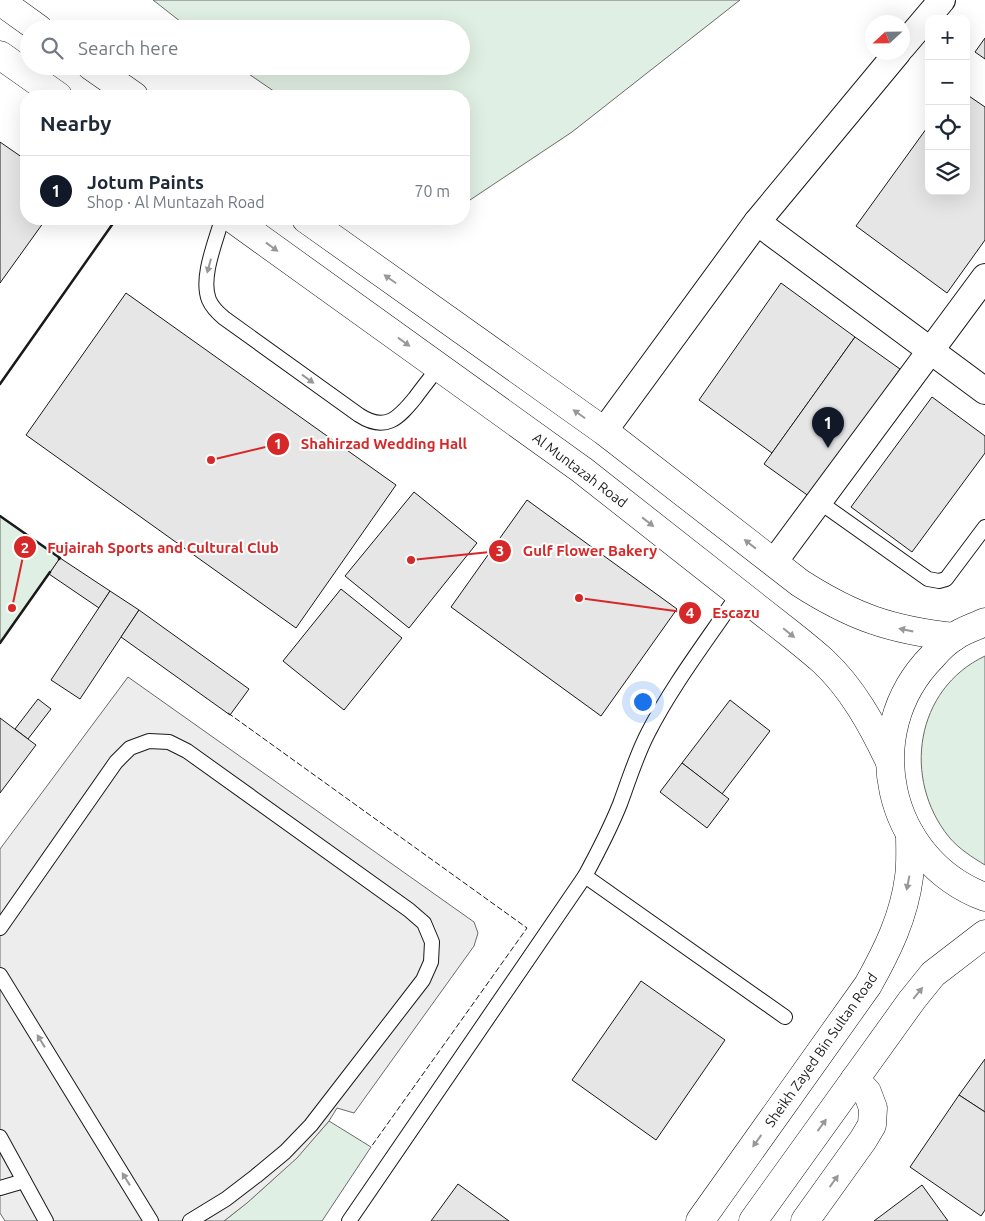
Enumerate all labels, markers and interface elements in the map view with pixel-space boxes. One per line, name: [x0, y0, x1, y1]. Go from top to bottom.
north arrow: [865, 15, 910, 60]
map controls: [925, 15, 970, 195]
button: +: [925, 15, 970, 60]
search box: [20, 20, 470, 75]
icon: search: [38, 34, 66, 62]
text: Search here: [78, 37, 178, 59]
button: −: [925, 60, 970, 105]
button: locate: [925, 105, 970, 150]
text: Nearby: [40, 111, 111, 135]
button: layers: [925, 150, 970, 195]
text: Jotum Paints: [87, 171, 204, 193]
text: 1: [51, 182, 61, 200]
text: 70 m: [414, 182, 450, 200]
text: Shop · Al Muntazah Road: [87, 193, 265, 211]
one-way arrow: [265, 242, 279, 252]
one-way arrow: [205, 258, 213, 273]
one-way arrow: [383, 274, 397, 284]
one-way arrow: [398, 337, 411, 347]
one-way arrow: [301, 374, 315, 384]
pin: 1: [812, 407, 844, 448]
one-way arrow: [572, 409, 586, 419]
callout: Shahirzad Wedding Hall: [266, 429, 477, 459]
street label: Al Muntazah Road: [530, 429, 630, 511]
text: 1: [274, 435, 282, 452]
text: Shahirzad Wedding Hall: [301, 435, 468, 452]
one-way arrow: [641, 516, 654, 527]
callout: Fujairah Sports and Cultural Club: [12, 532, 289, 562]
callout: Gulf Flower Bakery: [488, 536, 667, 566]
text: 2: [21, 539, 29, 556]
text: Fujairah Sports and Cultural Club: [47, 539, 279, 556]
one-way arrow: [743, 539, 757, 549]
text: 3: [496, 542, 504, 559]
text: Gulf Flower Bakery: [523, 542, 657, 559]
callout: Escazu: [677, 598, 770, 628]
text: 4: [686, 604, 694, 621]
text: Escazu: [712, 604, 760, 621]
one-way arrow: [898, 626, 913, 634]
one-way arrow: [782, 627, 795, 638]
your location: [630, 689, 656, 715]
one-way arrow: [903, 875, 911, 891]
street label: Sheikh Zayed Bin Sultan Road: [762, 970, 880, 1130]
one-way arrow: [912, 987, 923, 1000]
one-way arrow: [36, 1034, 45, 1048]
one-way arrow: [817, 1118, 827, 1131]
one-way arrow: [752, 1134, 762, 1148]
one-way arrow: [121, 1173, 130, 1186]
one-way arrow: [829, 1174, 839, 1188]

